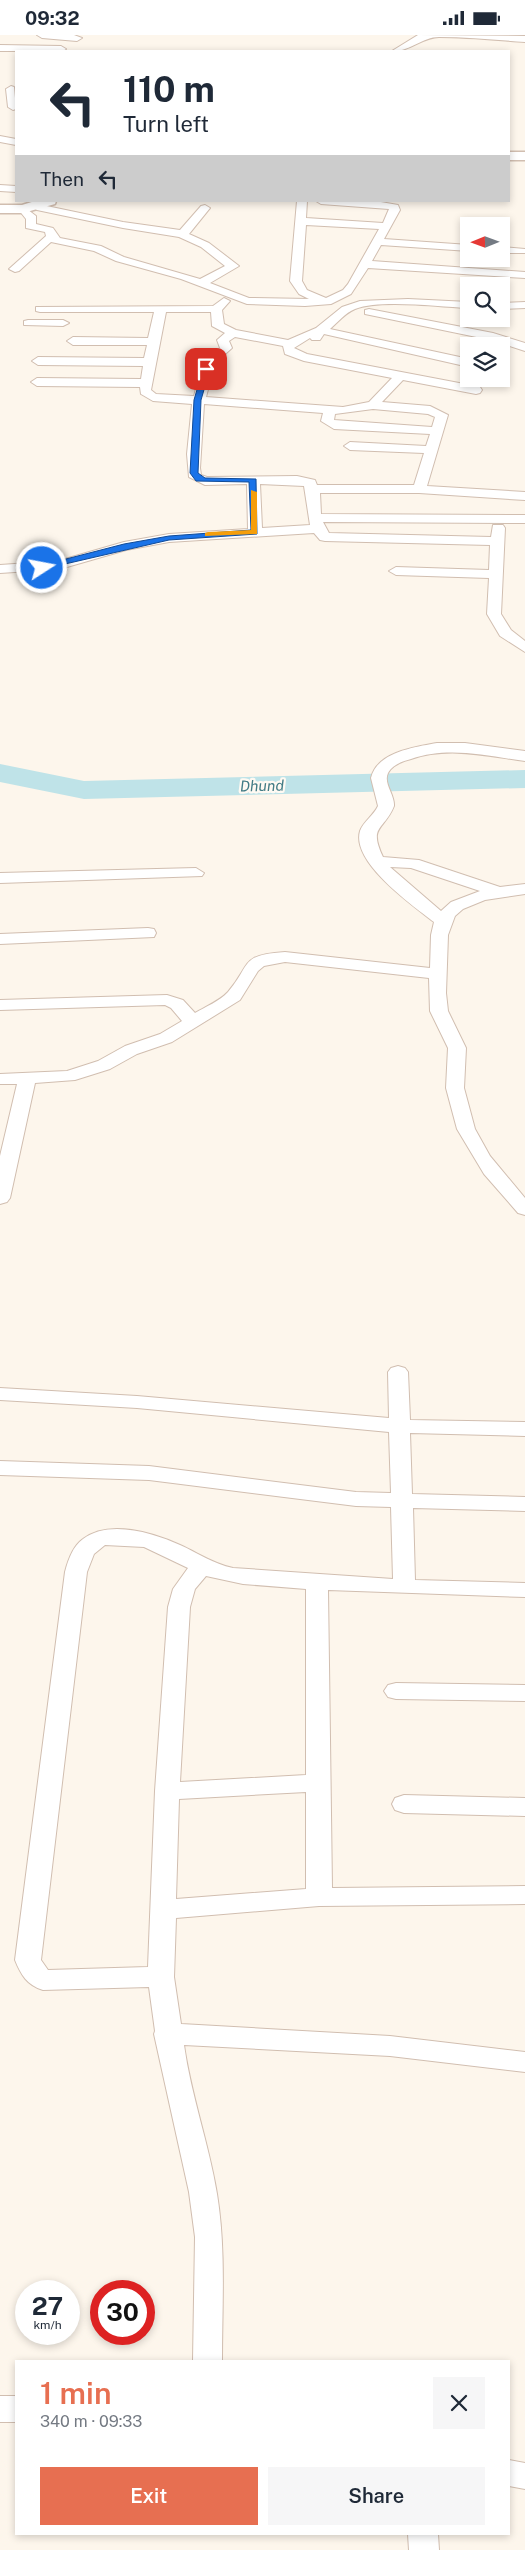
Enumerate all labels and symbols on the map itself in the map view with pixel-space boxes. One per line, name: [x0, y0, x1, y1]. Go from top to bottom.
north arrow: [460, 217, 510, 267]
pin: [185, 348, 227, 390]
position arrow: [15, 541, 67, 593]
water label: Dhund: [240, 777, 285, 794]
speed limit sign: 30: [90, 2280, 155, 2345]

